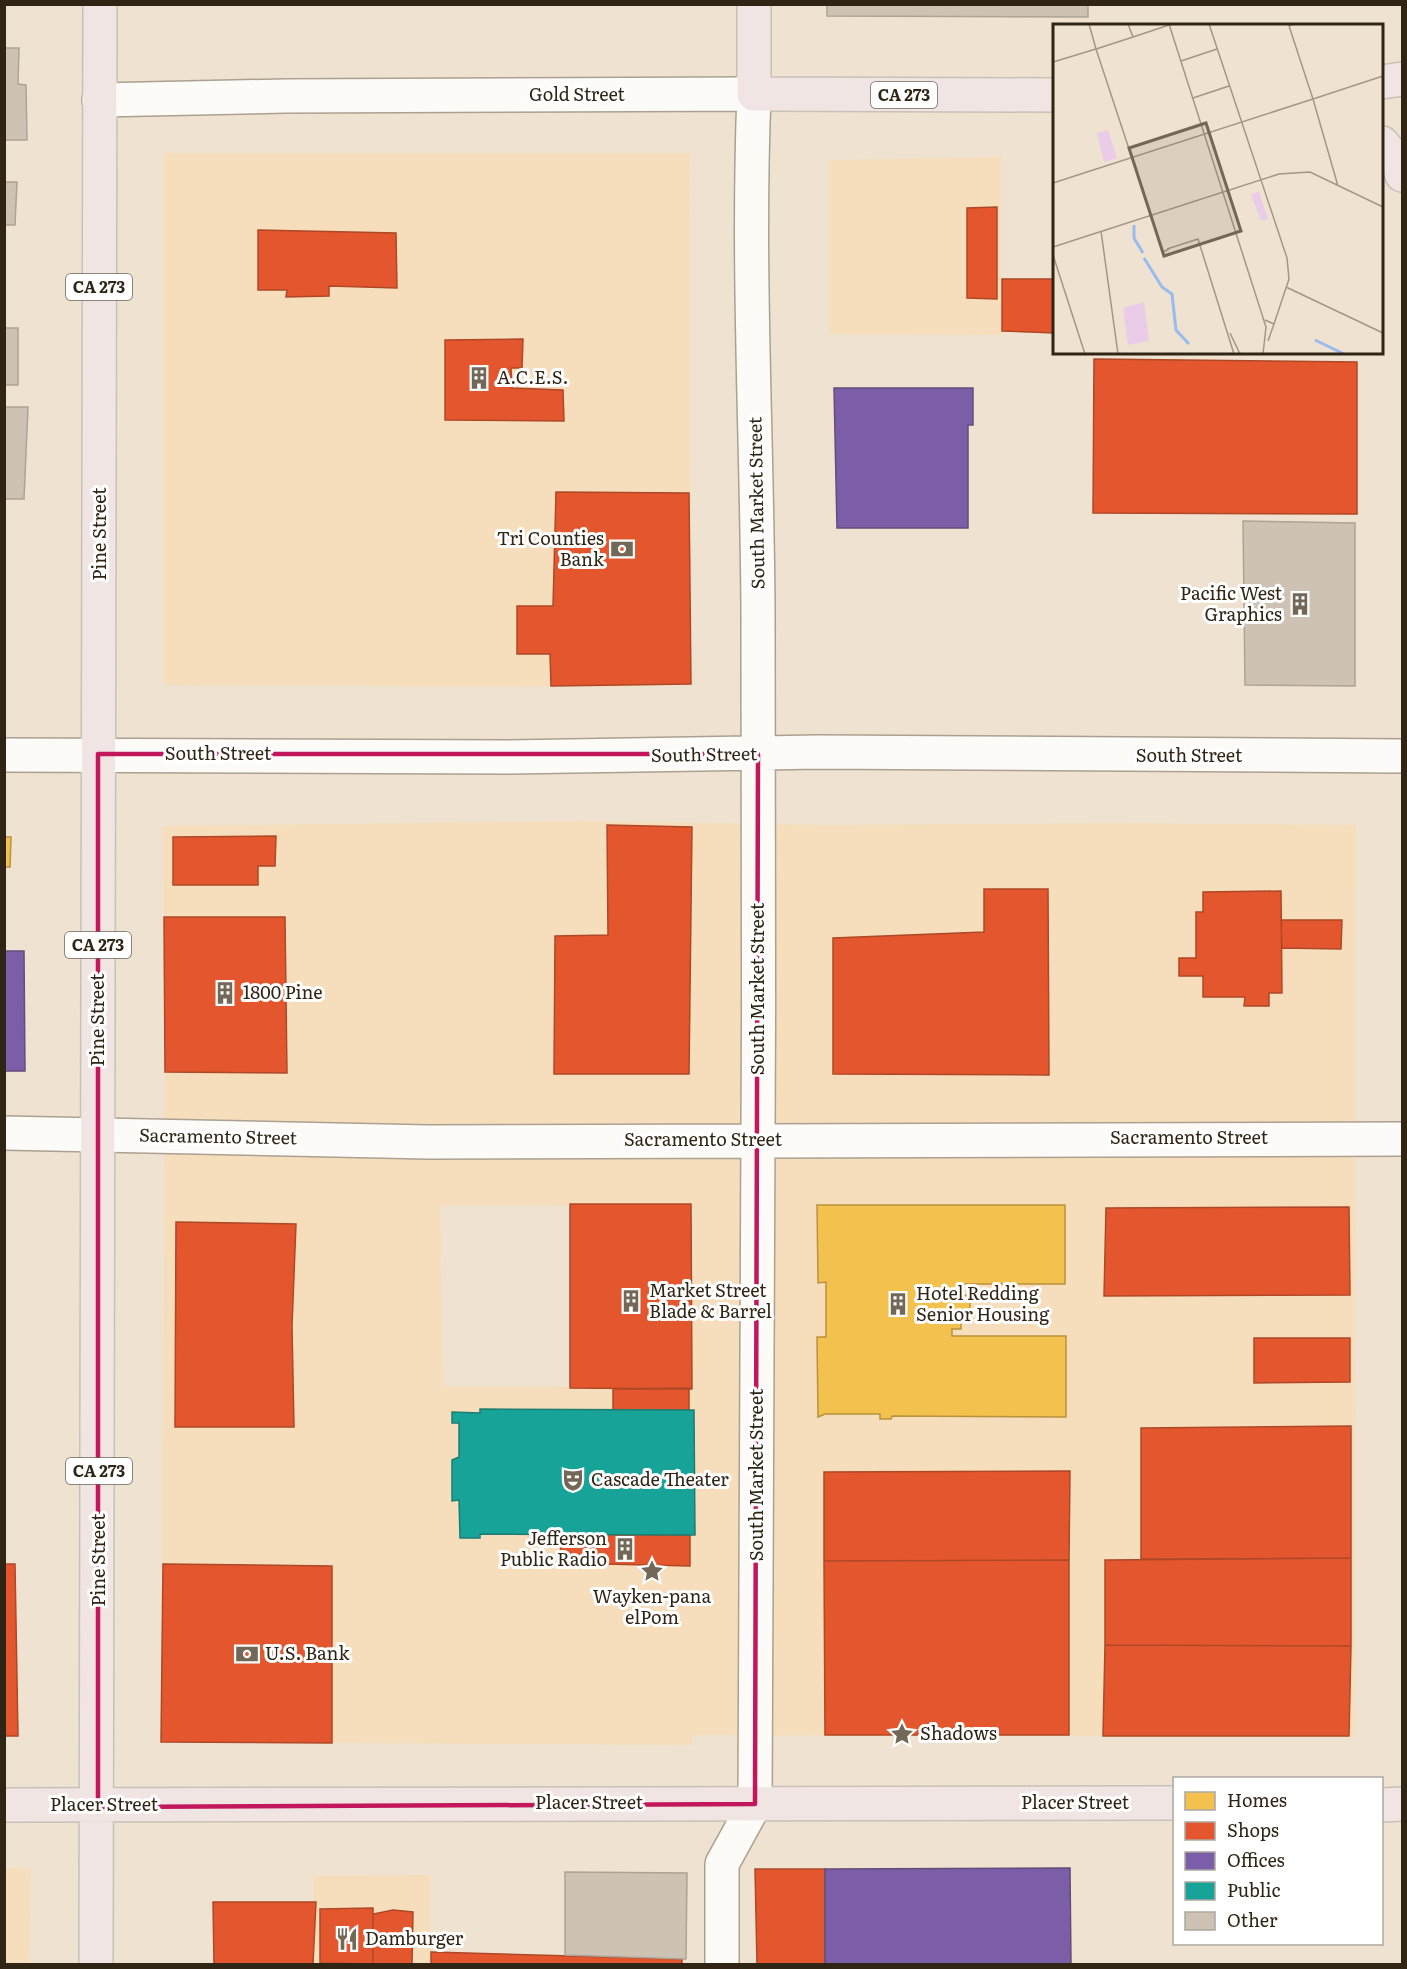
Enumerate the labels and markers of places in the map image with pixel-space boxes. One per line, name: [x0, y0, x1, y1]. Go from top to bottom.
place label: A.C.E.S.: [497, 363, 568, 390]
building icon: A.C.E.S.: [466, 365, 492, 391]
place label: Tri Counties Bank: [497, 524, 605, 572]
bank icon: Tri Counties Bank: [609, 536, 635, 562]
place label: Pacific West Graphics: [1180, 579, 1283, 627]
building icon: Pacific West Graphics: [1287, 591, 1313, 617]
place label: 1800 Pine: [243, 978, 323, 1005]
building icon: 1800 Pine: [212, 980, 238, 1006]
place label: Market Street Blade & Barrel: [649, 1276, 772, 1324]
place label: Hotel Redding Senior Housing: [916, 1279, 1050, 1327]
building icon: Market Street Blade & Barrel: [618, 1288, 644, 1314]
building icon: Hotel Redding Senior Housing: [885, 1291, 911, 1317]
place label: Cascade Theater: [591, 1465, 729, 1492]
theatre icon: Cascade Theater: [560, 1467, 586, 1493]
place label: Jefferson Public Radio: [500, 1524, 607, 1572]
building icon: Jefferson Public Radio: [612, 1536, 638, 1562]
place icon: Wayken-pana elPom: [639, 1558, 665, 1584]
place label: Wayken-pana elPom: [593, 1582, 711, 1630]
place label: U.S. Bank: [265, 1639, 351, 1666]
bank icon: U.S. Bank: [234, 1641, 260, 1667]
place label: Shadows: [920, 1719, 997, 1746]
place icon: Shadows: [889, 1721, 915, 1747]
place label: Damburger: [365, 1924, 464, 1951]
restaurant icon: Damburger: [334, 1926, 360, 1952]

